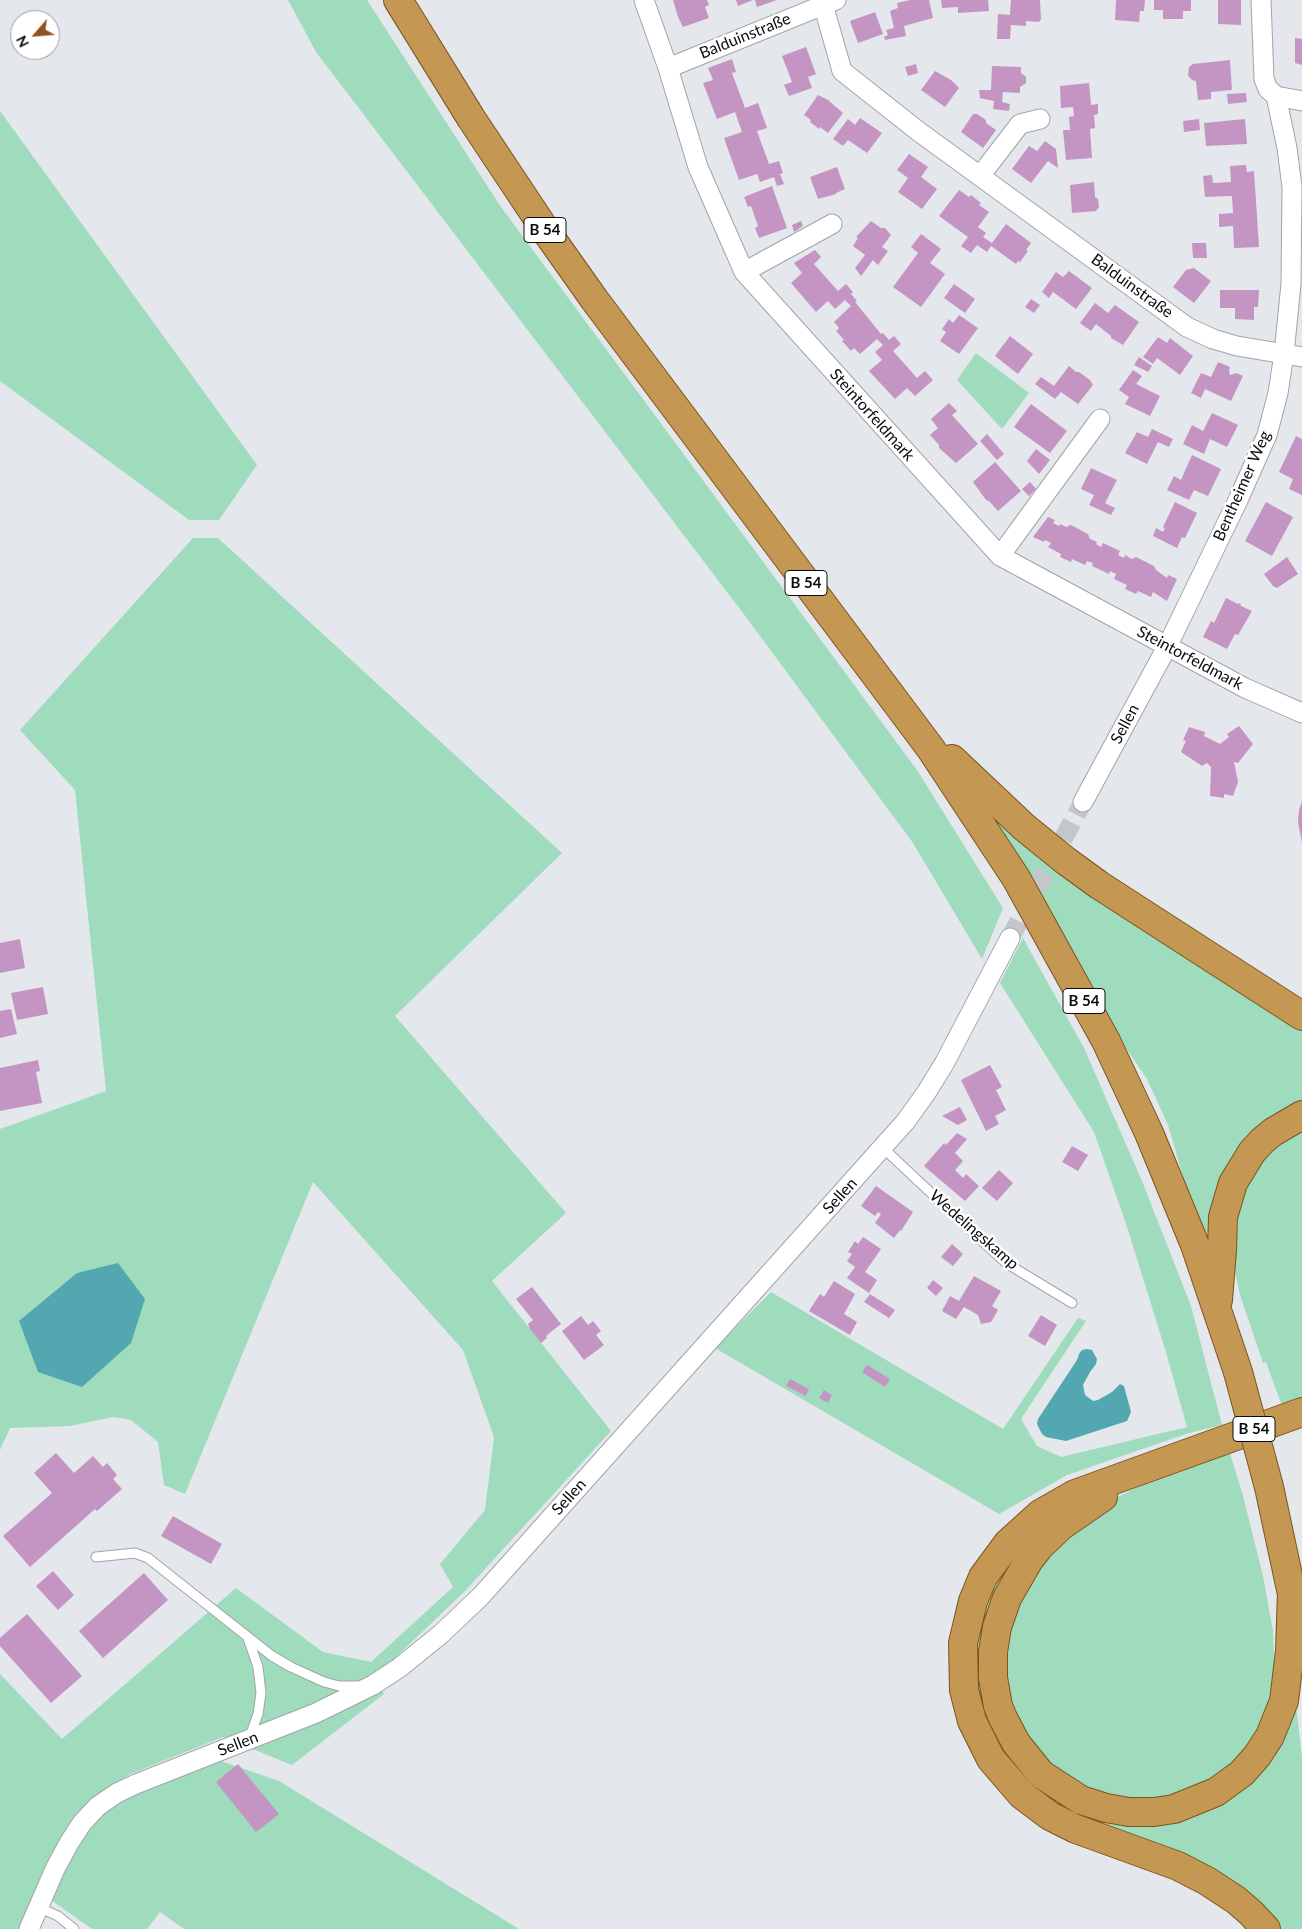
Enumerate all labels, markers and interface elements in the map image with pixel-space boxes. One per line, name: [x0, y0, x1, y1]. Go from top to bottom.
street label: Balduinstraße: [697, 9, 793, 63]
north arrow: [10, 10, 60, 60]
text: N: [12, 33, 32, 50]
road number: B 54: [524, 218, 566, 242]
street label: Balduinstraße: [1087, 250, 1177, 322]
street label: Steintorfeldmark: [826, 365, 918, 465]
street label: Bentheimer Weg: [1209, 428, 1275, 544]
road number: B 54: [785, 570, 827, 596]
street label: Steintorfeldmark: [1134, 622, 1246, 694]
street label: Sellen: [1107, 701, 1143, 747]
road number: B 54: [1063, 988, 1105, 1014]
street label: Sellen: [819, 1174, 861, 1218]
street label: Wedelingskamp: [926, 1186, 1022, 1274]
road number: B 54: [1233, 1416, 1275, 1442]
street label: Sellen: [548, 1475, 590, 1519]
street label: Sellen: [215, 1728, 261, 1760]

